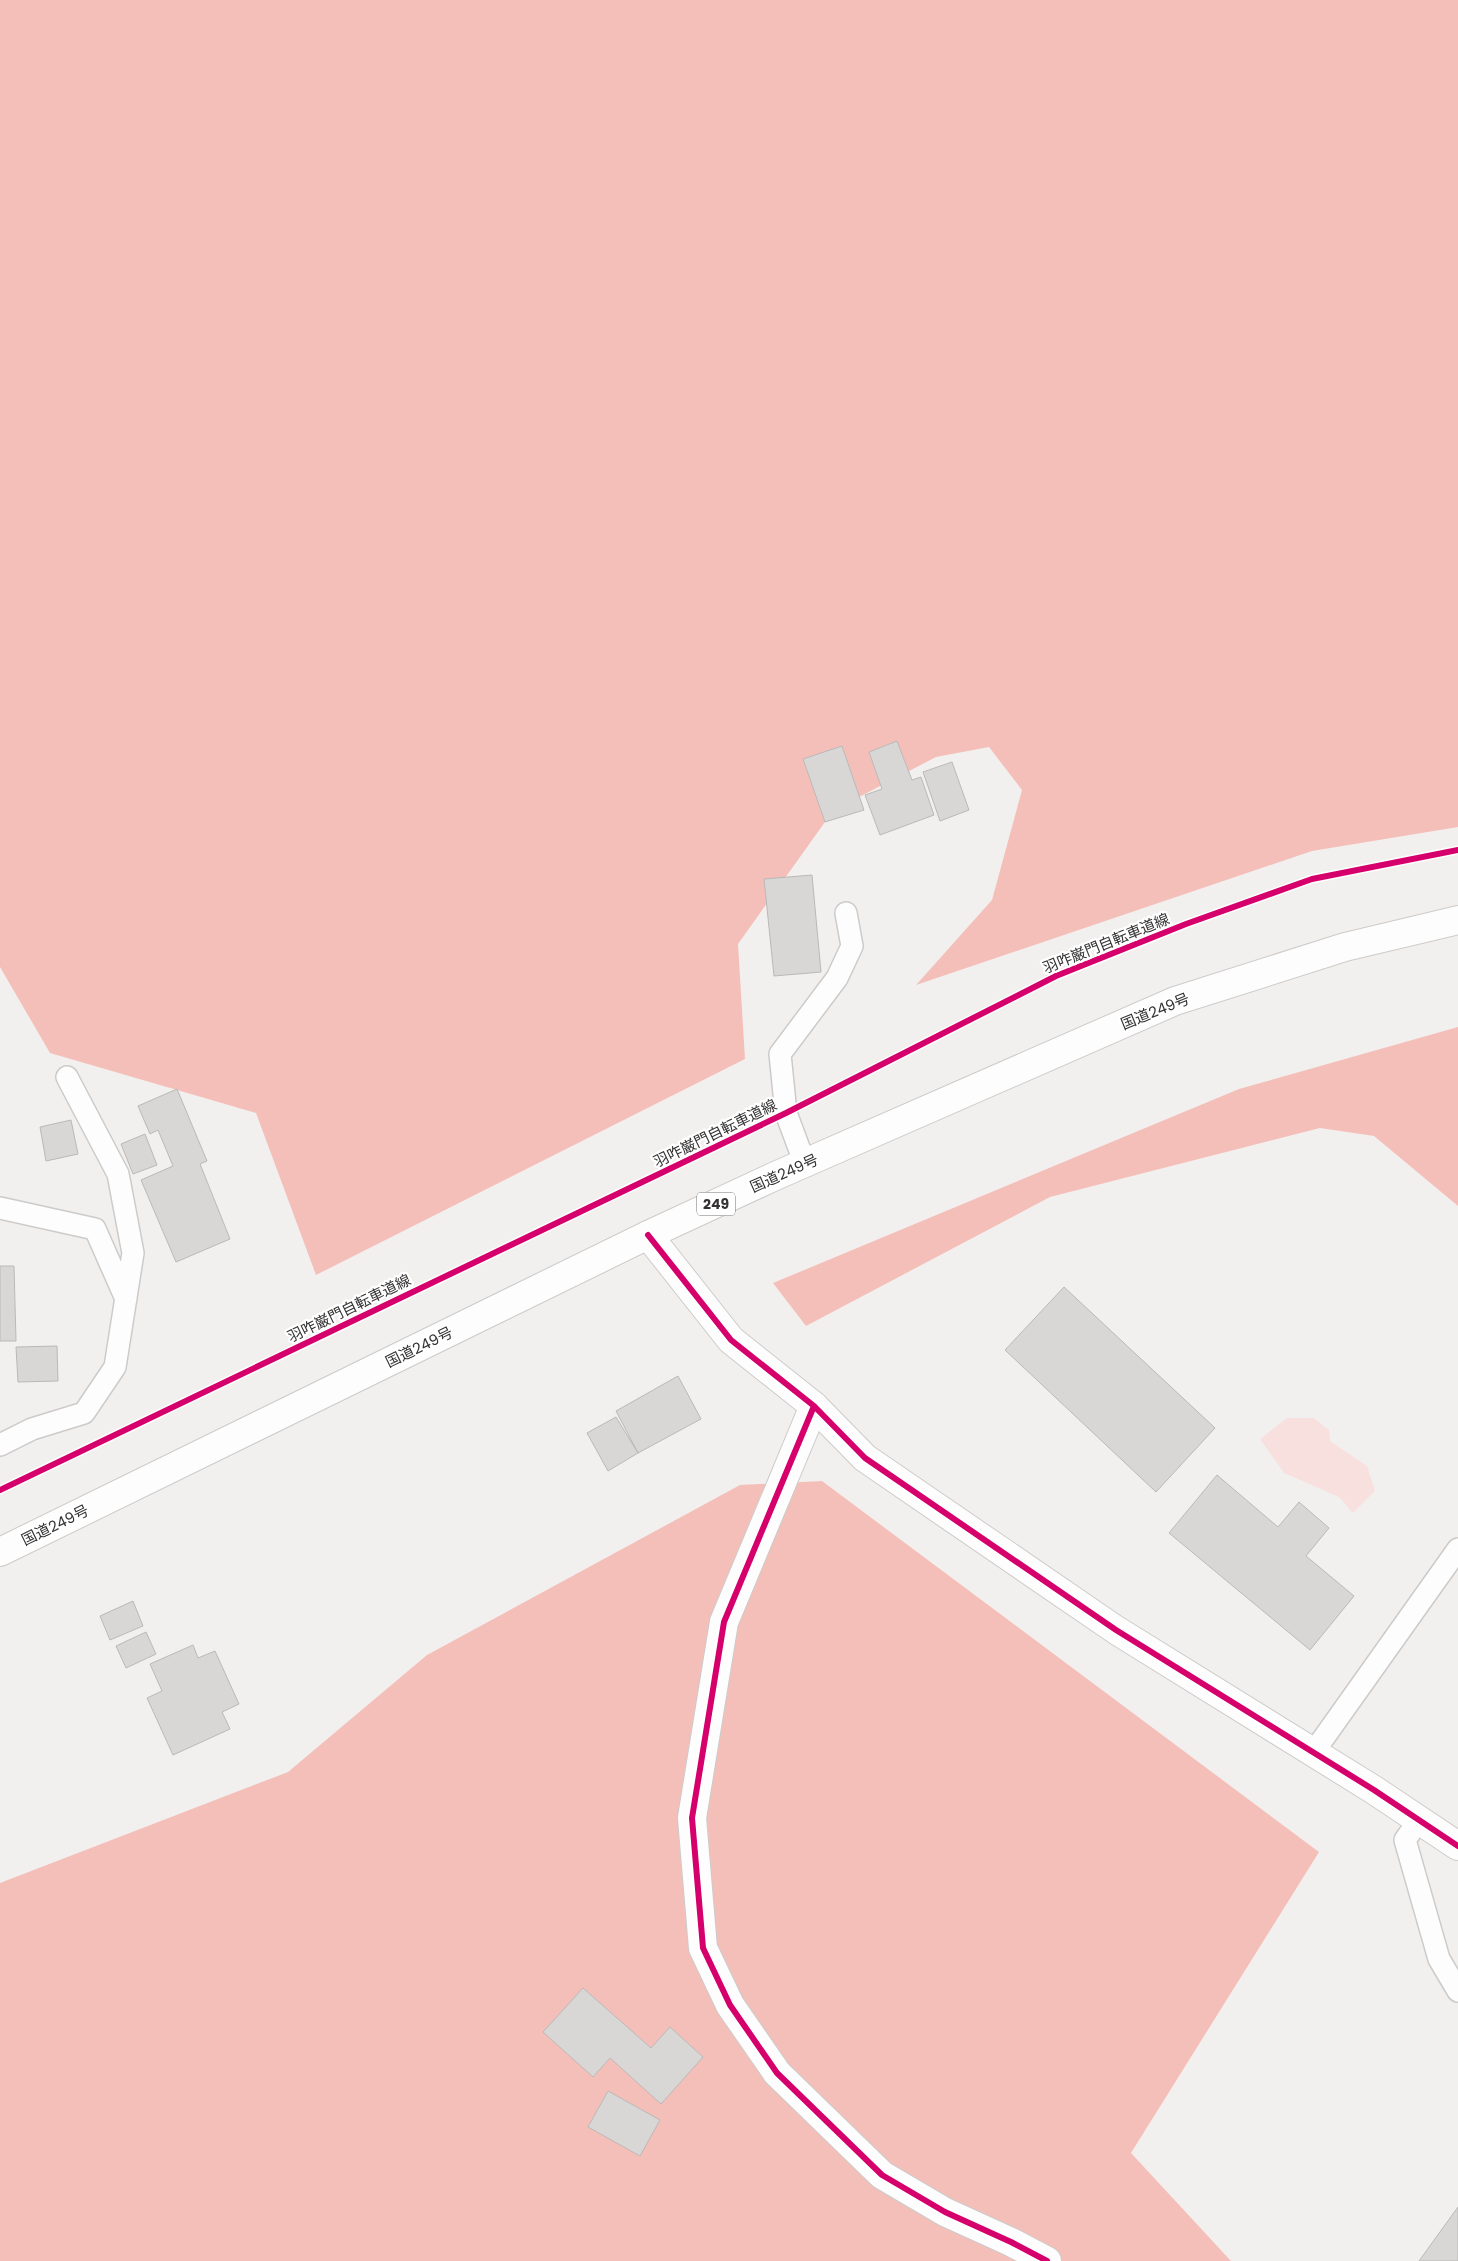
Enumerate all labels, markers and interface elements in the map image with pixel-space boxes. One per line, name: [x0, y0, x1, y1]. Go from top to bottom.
street label: 羽咋巌門自転車道線: [1039, 908, 1173, 978]
street label: 国道249号: [1117, 988, 1193, 1034]
street label: 羽咋巌門自転車道線: [650, 1094, 780, 1172]
street label: 国道249号: [747, 1149, 821, 1197]
road number: 249: [697, 1192, 735, 1216]
street label: 羽咋巌門自転車道線: [284, 1269, 414, 1347]
street label: 国道249号: [382, 1322, 456, 1372]
street label: 国道249号: [18, 1500, 92, 1550]

